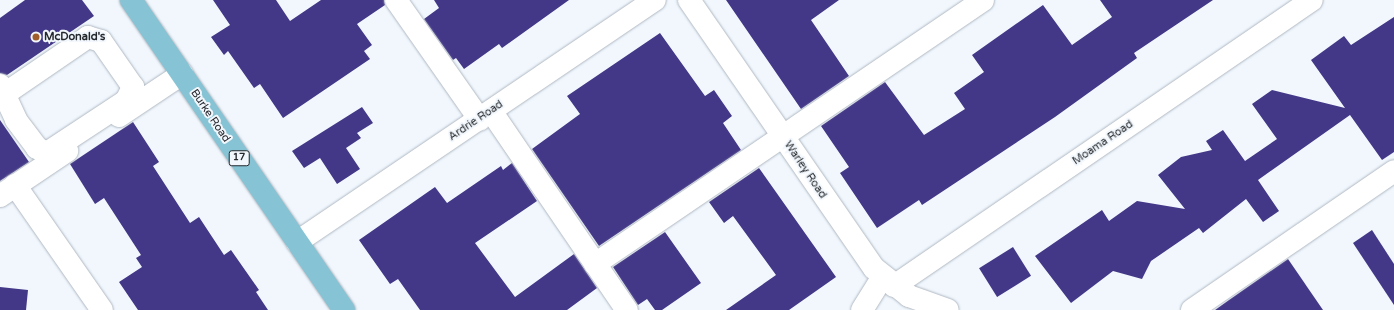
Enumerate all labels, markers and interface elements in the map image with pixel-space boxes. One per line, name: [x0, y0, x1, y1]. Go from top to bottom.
place label: McDonald's: [44, 30, 105, 44]
marker: McDonald's: [31, 32, 41, 42]
street label: Burke Road: [187, 87, 233, 145]
street label: Ardrie Road: [446, 98, 506, 144]
street label: Moama Road: [1070, 118, 1136, 168]
street label: Warley Road: [781, 139, 829, 201]
road number: 17: [228, 150, 250, 166]

